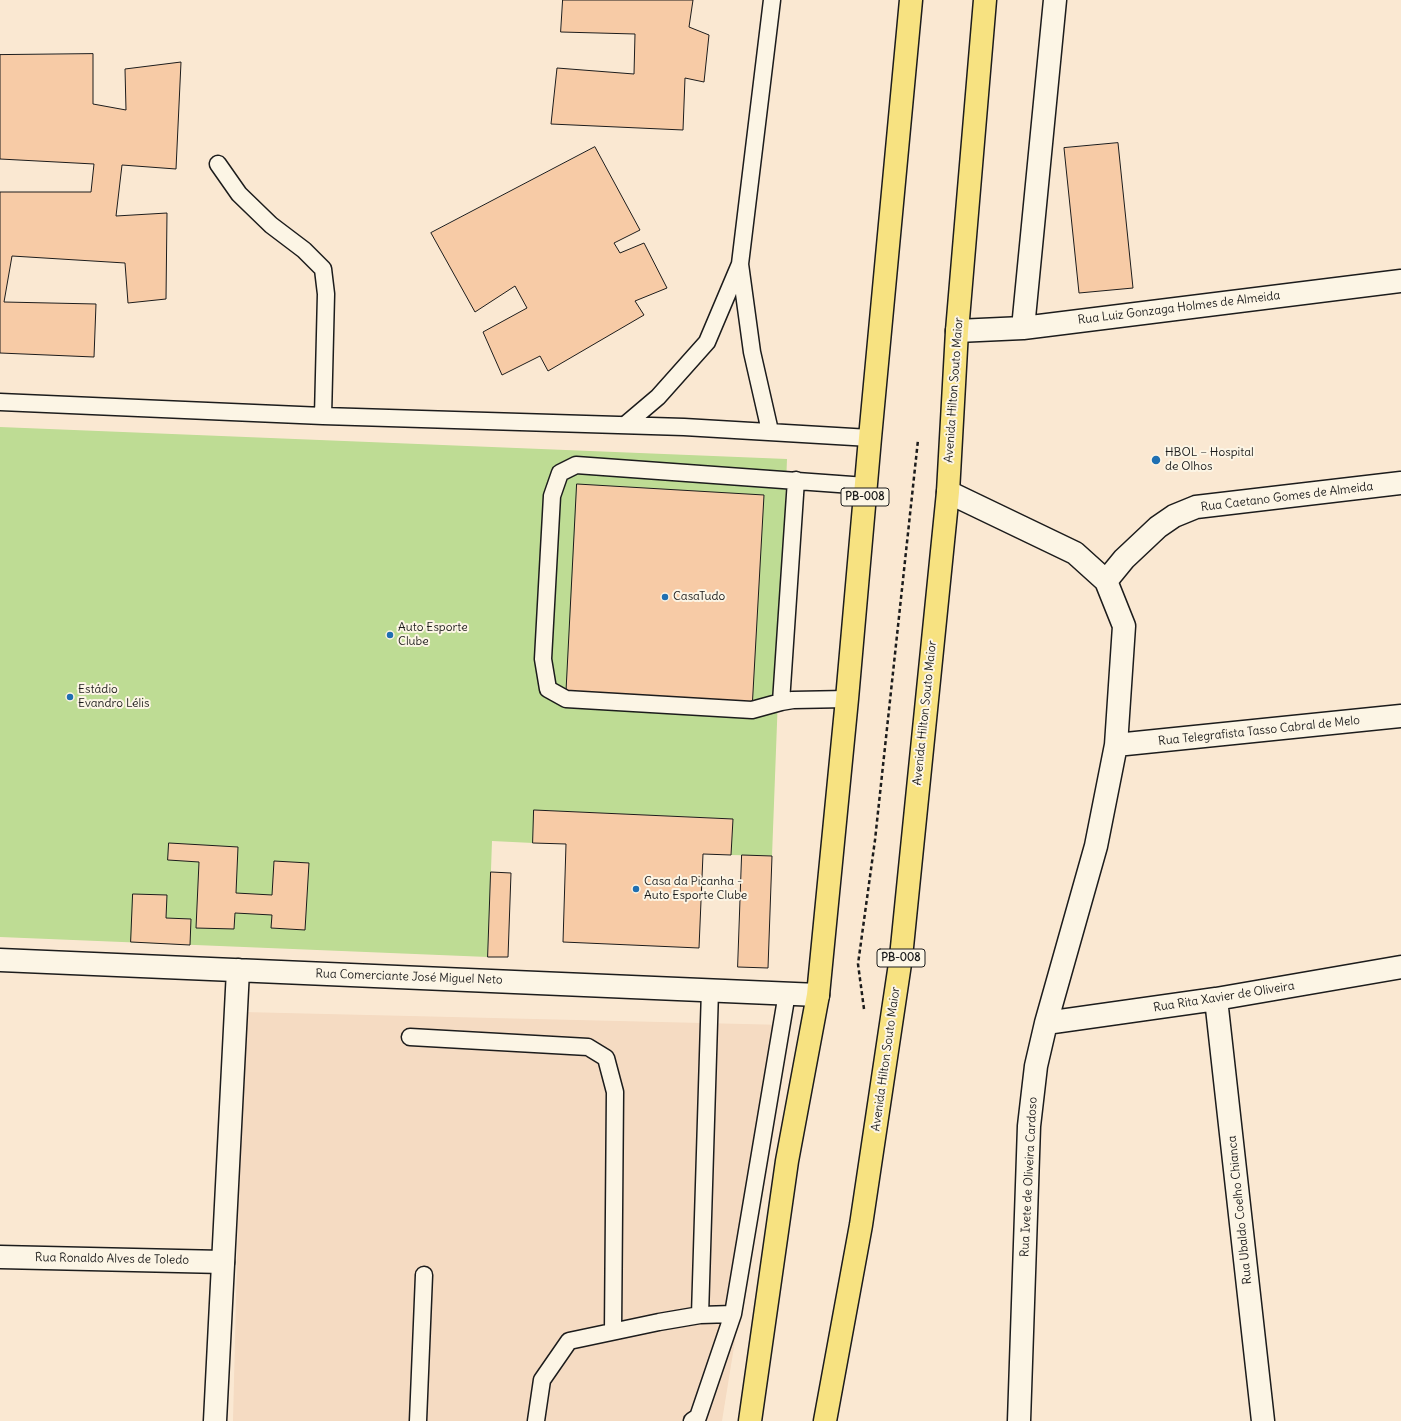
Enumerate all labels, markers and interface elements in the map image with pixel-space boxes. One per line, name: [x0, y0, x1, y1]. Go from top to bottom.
street label: Rua Luiz Gonzaga Holmes de Almeida: [1077, 288, 1281, 328]
street label: Avenida Hilton Souto Maior: [942, 317, 966, 463]
place label: HBOL – Hospital de Olhos: [1165, 446, 1254, 474]
marker: HBOL – Hospital de Olhos: [1150, 454, 1162, 466]
street label: Rua Caetano Gomes de Almeida: [1200, 479, 1374, 515]
road number: PB-008: [841, 488, 889, 506]
place label: CasaTudo: [673, 590, 725, 604]
marker: CasaTudo: [660, 592, 670, 602]
place label: Auto Esporte Clube: [398, 621, 468, 649]
marker: Auto Esporte Clube: [385, 630, 395, 640]
street label: Avenida Hilton Souto Maior: [910, 640, 940, 786]
place label: Estádio Evandro Lélis: [78, 683, 149, 711]
marker: Estádio Evandro Lélis: [65, 692, 75, 702]
street label: Rua Telegrafista Tasso Cabral de Melo: [1158, 713, 1360, 749]
place label: Casa da Picanha - Auto Esporte Clube: [644, 875, 747, 903]
marker: Casa da Picanha - Auto Esporte Clube: [631, 884, 641, 894]
road number: PB-008: [877, 949, 925, 967]
street label: Rua Comerciante José Miguel Neto: [315, 967, 503, 987]
street label: Rua Rita Xavier de Oliveira: [1152, 979, 1296, 1015]
street label: Avenida Hilton Souto Maior: [869, 986, 903, 1132]
street label: Rua Ivete de Oliveira Cardoso: [1018, 1097, 1040, 1257]
street label: Rua Ubaldo Coelho Chianca: [1225, 1135, 1255, 1285]
street label: Rua Ronaldo Alves de Toledo: [35, 1250, 189, 1268]

